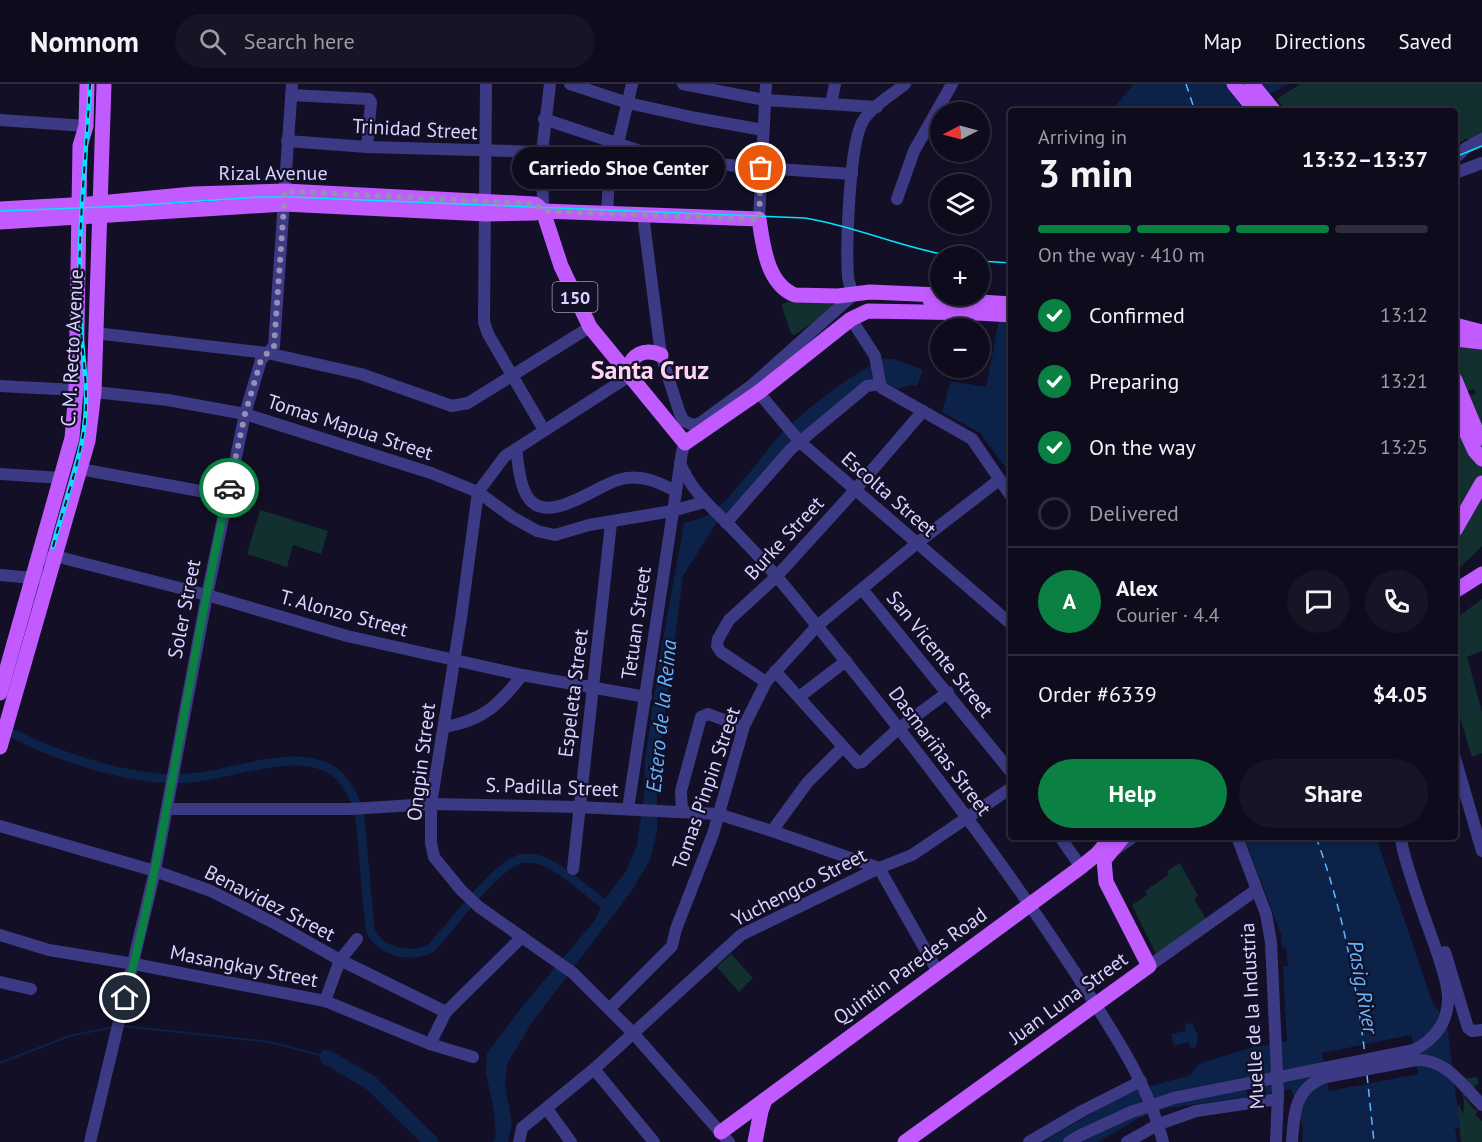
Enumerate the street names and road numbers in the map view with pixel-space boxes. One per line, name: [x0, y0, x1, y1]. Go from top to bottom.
street label: Trinidad Street: [352, 113, 478, 145]
street label: Rizal Avenue: [218, 160, 328, 186]
street label: C. M. Recto Avenue: [55, 269, 89, 427]
road number: 150: [552, 282, 598, 312]
street label: Tomas Mapua Street: [264, 388, 436, 466]
street label: Escolta Street: [836, 446, 942, 542]
street label: Burke Street: [739, 491, 830, 585]
street label: Soler Street: [162, 557, 206, 661]
street label: Tetuan Street: [615, 565, 657, 681]
street label: T. Alonzo Street: [277, 583, 411, 643]
street label: San Vicente Street: [881, 585, 999, 723]
street label: Espeleta Street: [552, 627, 594, 759]
street label: Dasmariñas Street: [883, 681, 997, 821]
street label: Ongpin Street: [401, 701, 441, 823]
street label: Tomas Pinpin Street: [666, 703, 746, 873]
street label: S. Padilla Street: [485, 772, 619, 802]
street label: Yuchengco Street: [727, 842, 871, 932]
street label: Benavidez Street: [200, 859, 340, 947]
street label: Quintin Paredes Road: [828, 902, 992, 1030]
street label: Muelle de la Industria: [1234, 922, 1270, 1110]
street label: Masangkay Street: [168, 939, 320, 993]
street label: Juan Luna Street: [1003, 946, 1133, 1050]

